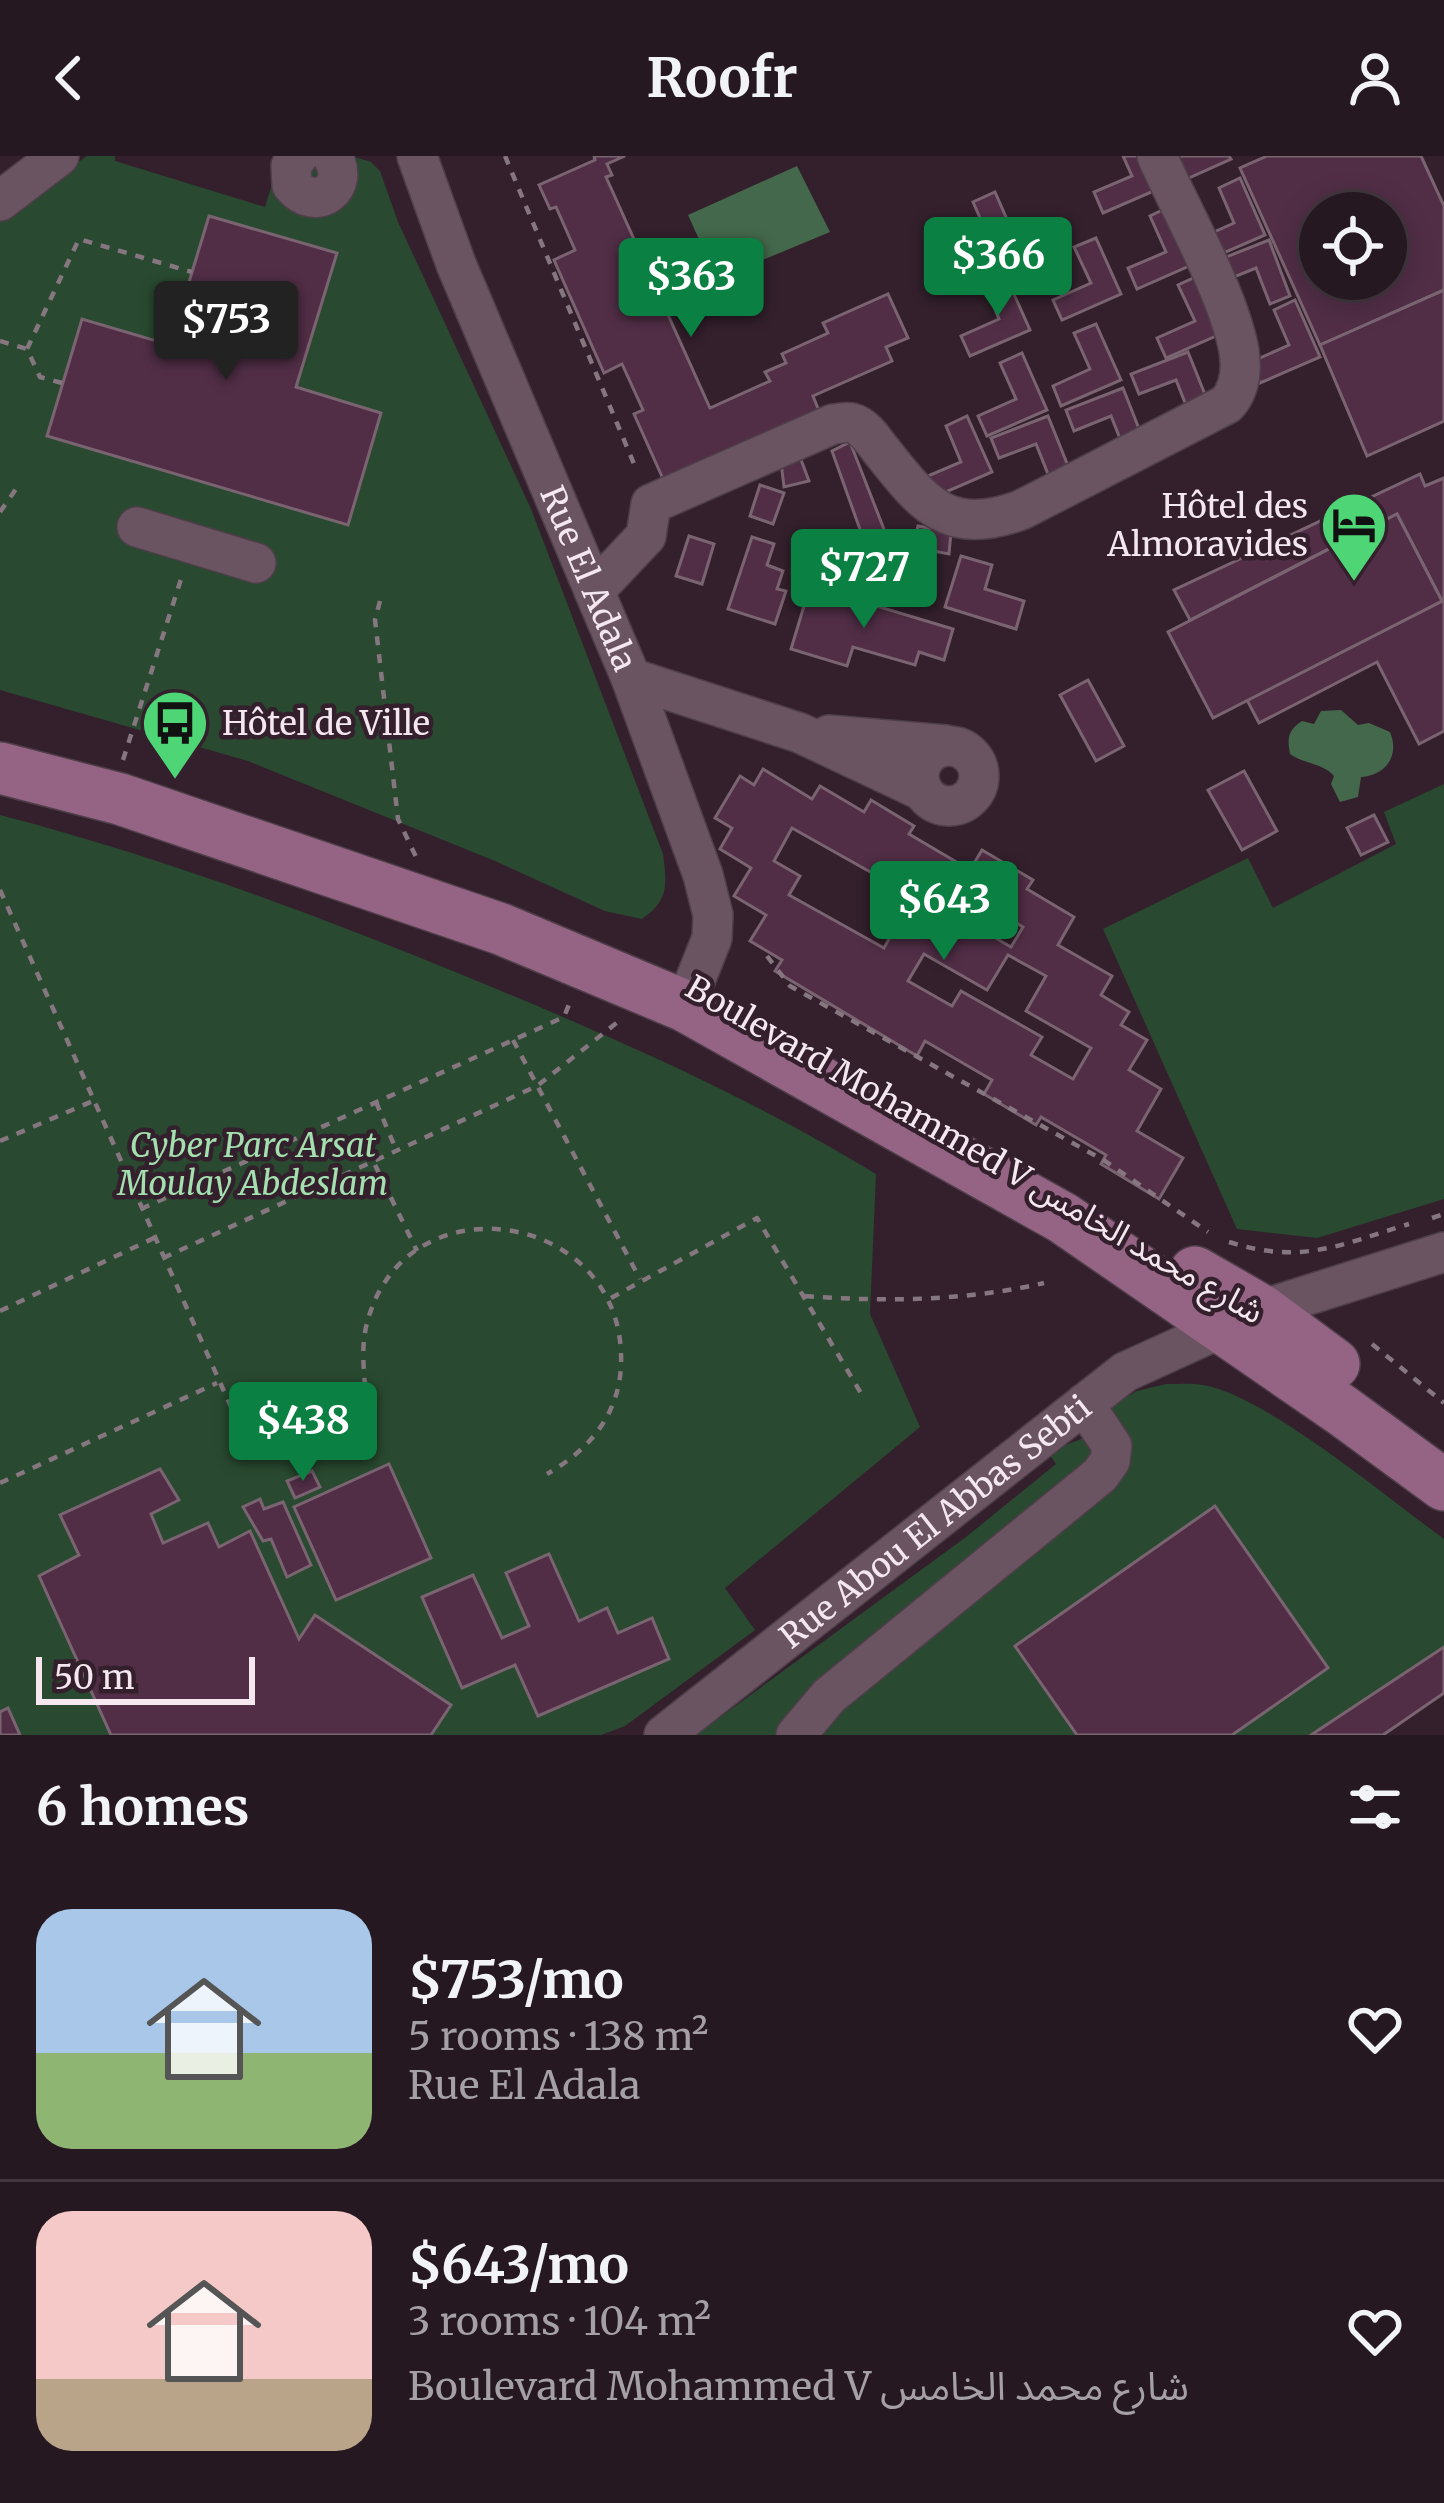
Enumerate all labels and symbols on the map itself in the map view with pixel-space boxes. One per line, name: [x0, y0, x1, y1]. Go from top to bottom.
pin: $366: [927, 217, 1069, 319]
pin: $363: [620, 238, 762, 340]
pin: $753: [155, 281, 297, 383]
street label: Rue El Adala: [531, 480, 646, 677]
place label: Hôtel des Almoravides: [1106, 486, 1308, 565]
hotel icon: Hôtel des Almoravides: [1319, 490, 1389, 584]
pin: $727: [793, 529, 935, 631]
bus stop icon: Hôtel de Ville: [140, 688, 210, 782]
place label: Hôtel de Ville: [222, 703, 430, 744]
pin: $643: [873, 861, 1015, 963]
street label: Boulevard Mohammed V شارع محمد الخامس: [676, 966, 1271, 1336]
park label: Cyber Parc Arsat Moulay Abdeslam: [116, 1125, 388, 1204]
pin: $438: [232, 1382, 374, 1484]
street label: Rue Abou El Abbas Sebti: [772, 1387, 1099, 1657]
scale bar: [36, 1651, 255, 1704]

